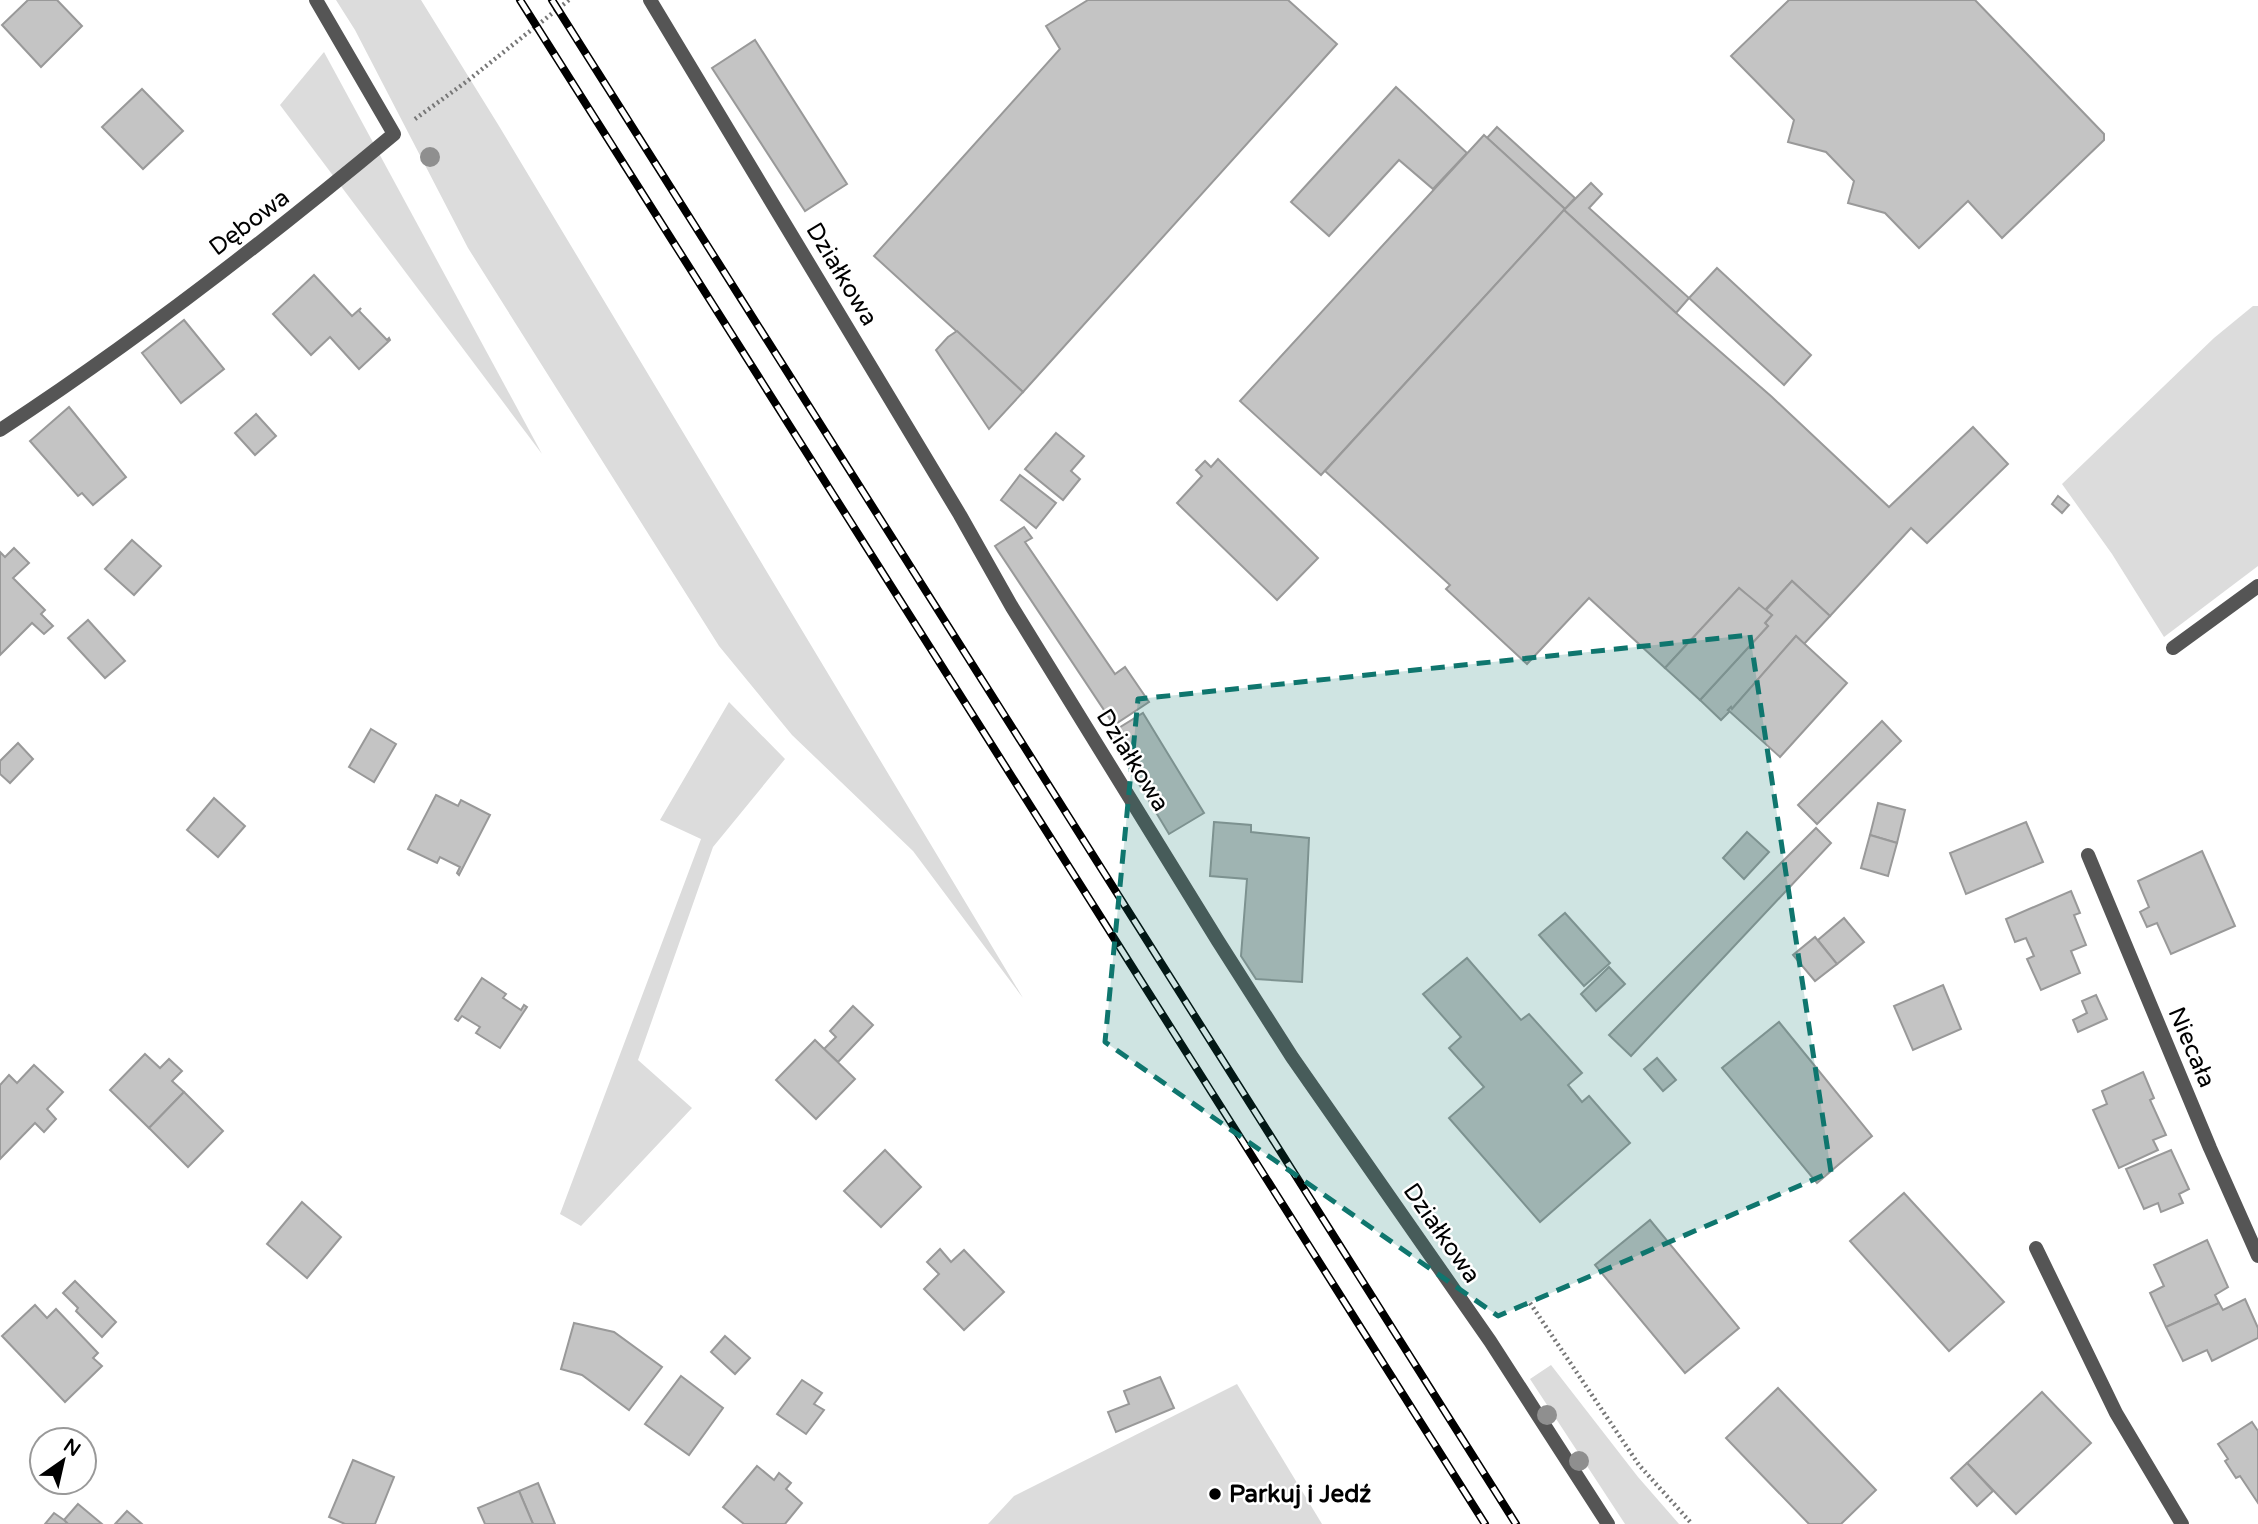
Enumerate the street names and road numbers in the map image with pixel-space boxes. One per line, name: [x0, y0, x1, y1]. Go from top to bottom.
street label: Dębowa: [203, 183, 295, 262]
street label: Działkowa: [799, 217, 884, 331]
street label: Działkowa: [1090, 704, 1175, 817]
street label: Niecała: [2162, 1003, 2221, 1092]
street label: Działkowa: [1397, 1178, 1487, 1289]

